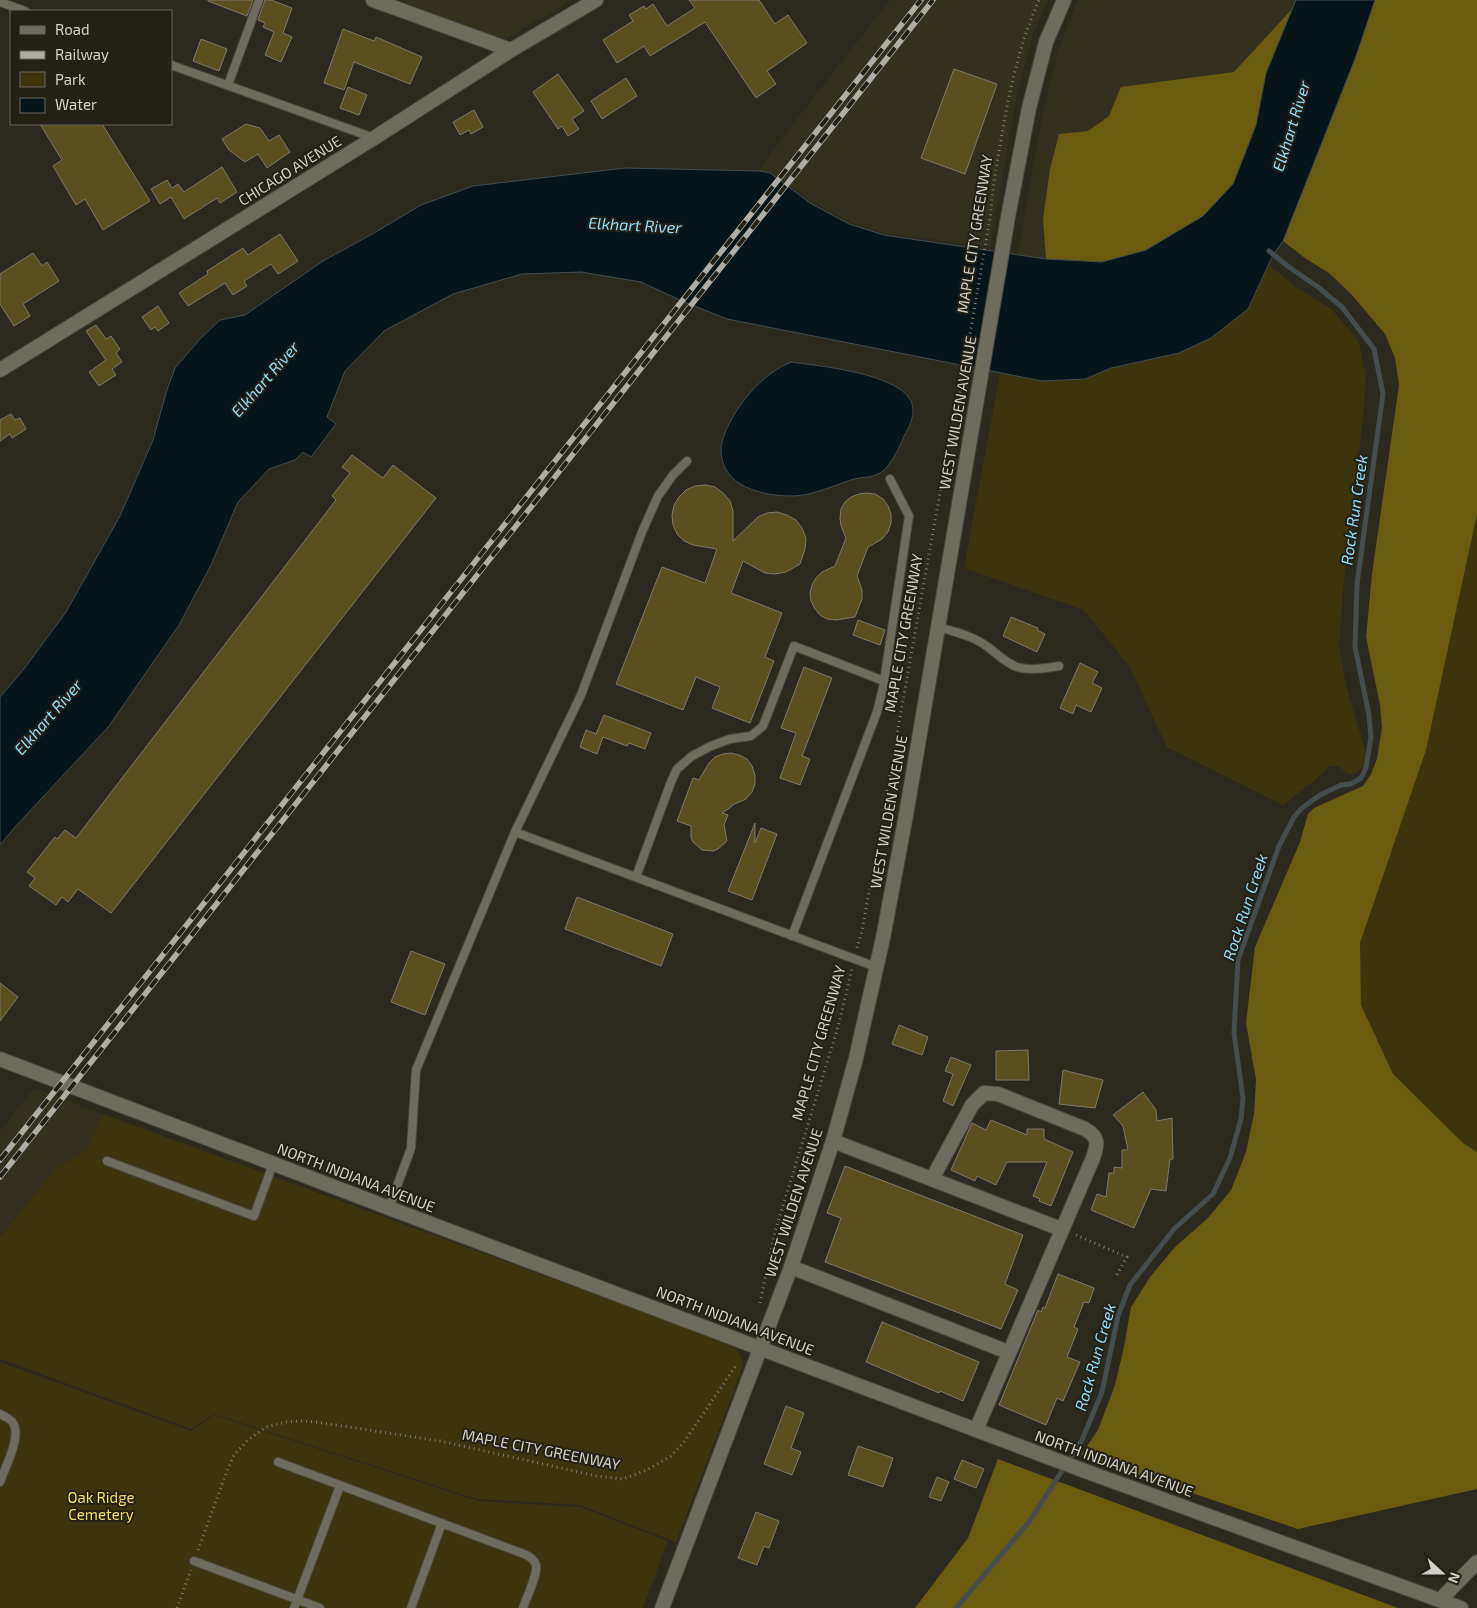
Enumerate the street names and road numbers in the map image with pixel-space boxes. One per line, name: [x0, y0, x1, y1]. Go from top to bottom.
street label: CHICAGO AVENUE: [235, 131, 344, 209]
street label: MAPLE CITY GREENWAY: [953, 153, 996, 315]
street label: WEST WILDEN AVENUE: [935, 335, 979, 491]
street label: MAPLE CITY GREENWAY: [880, 552, 926, 713]
street label: WEST WILDEN AVENUE: [866, 734, 910, 890]
street label: MAPLE CITY GREENWAY: [787, 963, 849, 1122]
street label: WEST WILDEN AVENUE: [760, 1126, 826, 1279]
street label: NORTH INDIANA AVENUE: [275, 1139, 438, 1215]
street label: NORTH INDIANA AVENUE: [654, 1282, 817, 1358]
street label: MAPLE CITY GREENWAY: [461, 1425, 622, 1473]
street label: NORTH INDIANA AVENUE: [1033, 1426, 1196, 1500]

